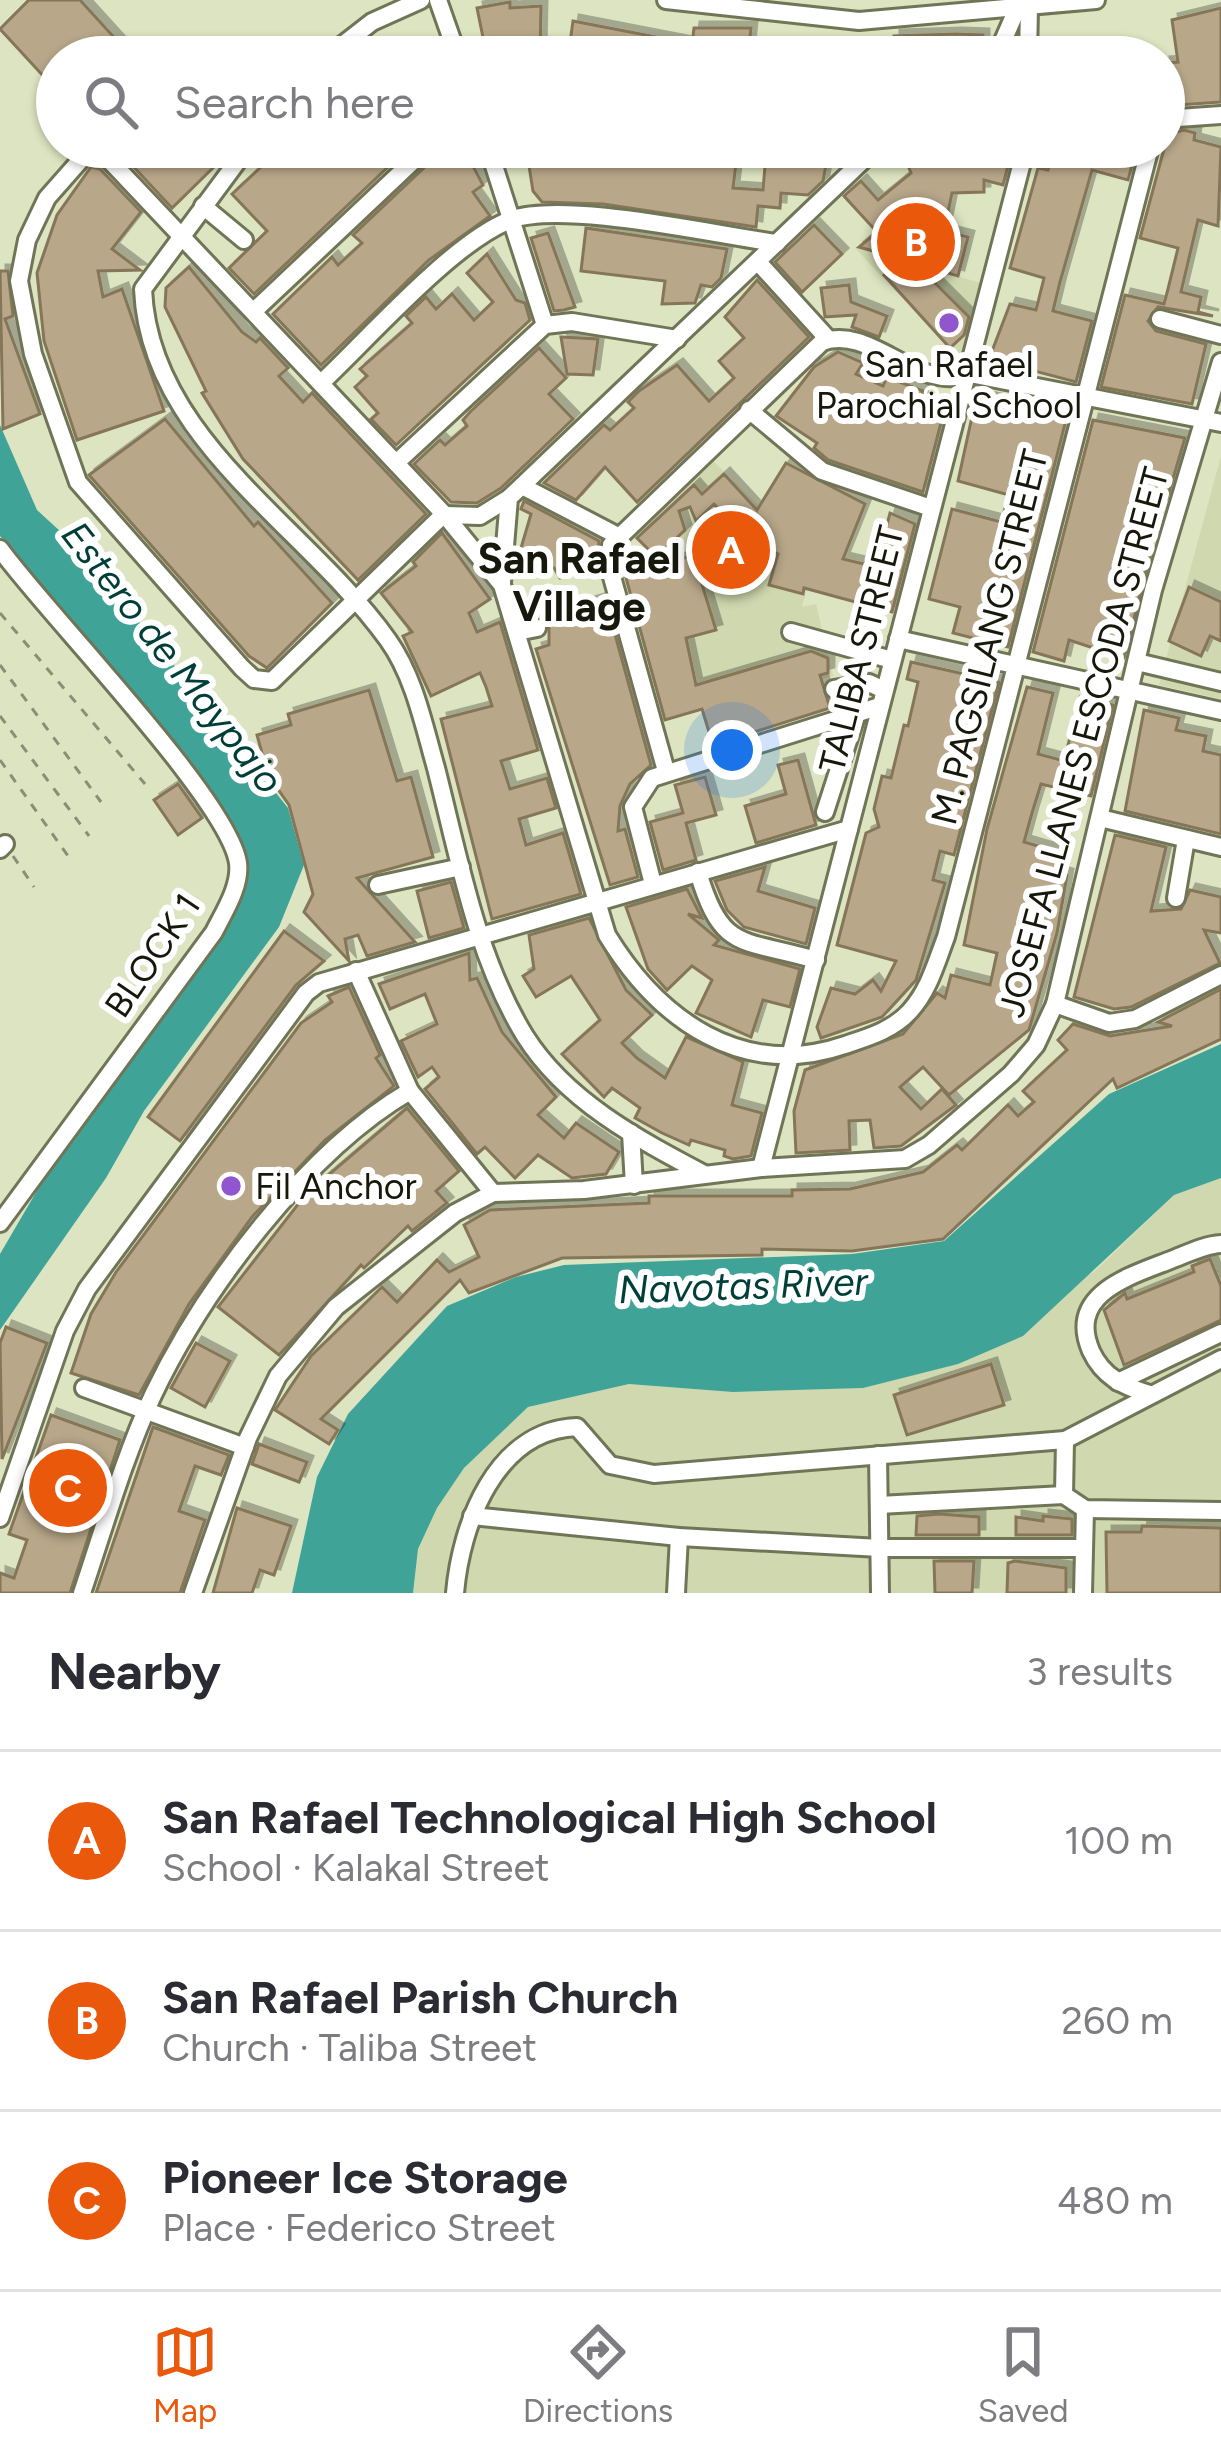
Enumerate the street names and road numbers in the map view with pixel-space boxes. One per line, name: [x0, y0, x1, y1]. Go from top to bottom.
street label: M. PAGSILANG STREET: [922, 445, 1057, 829]
street label: JOSEFA LLANES ESCODA STREET: [989, 463, 1178, 1022]
street label: TALIBA STREET: [810, 521, 913, 777]
street label: BLOCK 1: [96, 885, 209, 1025]

